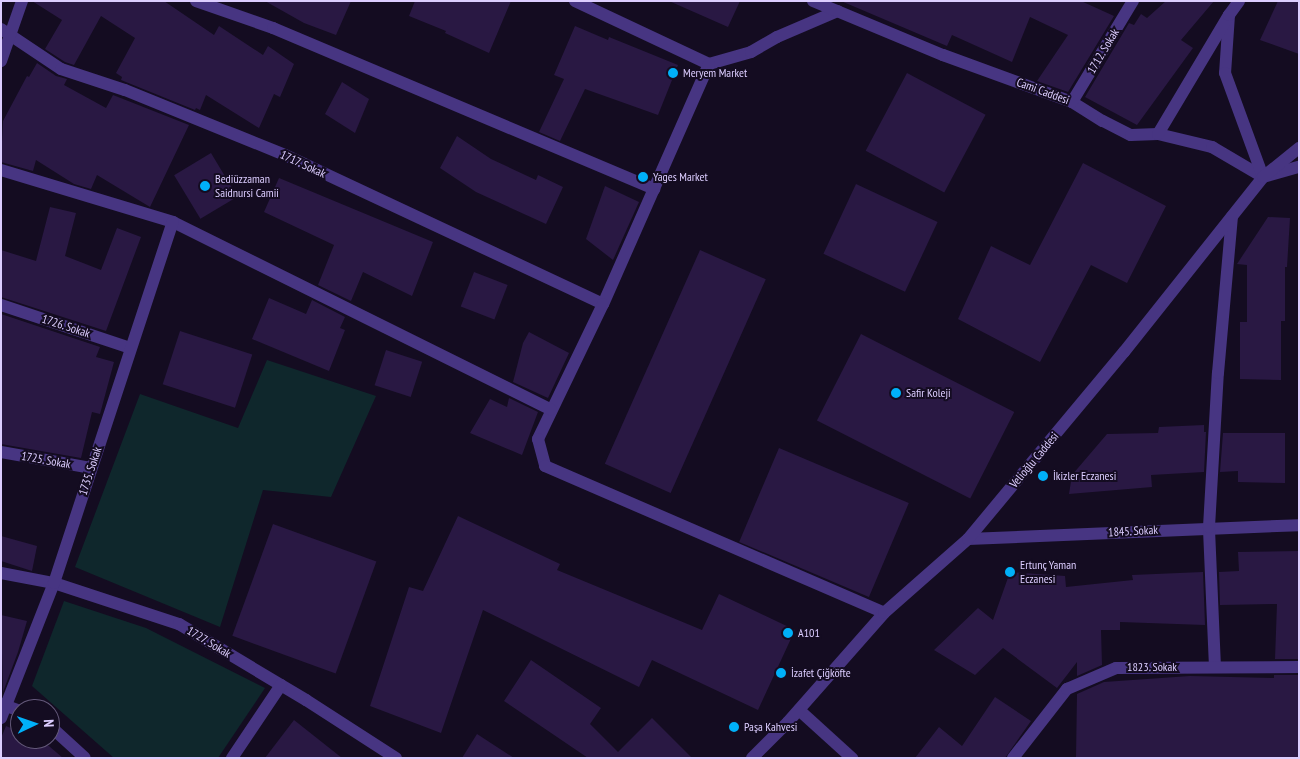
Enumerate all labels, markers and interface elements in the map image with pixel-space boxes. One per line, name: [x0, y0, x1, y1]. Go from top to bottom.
street label: 1712. Sokak: [1084, 26, 1122, 76]
place label: Meryem Market: [683, 66, 747, 80]
marker: Meryem Market: [667, 67, 679, 79]
street label: Cami Caddesi: [1015, 75, 1071, 107]
street label: 1717. Sokak: [277, 147, 329, 181]
place label: Yages Market: [653, 170, 708, 184]
marker: Yages Market: [637, 171, 649, 183]
place label: Bediüzzaman Saidnursi Camii: [215, 172, 279, 200]
marker: Bediüzzaman Saidnursi Camii: [199, 180, 211, 192]
street label: 1726. Sokak: [40, 311, 92, 341]
place label: Safir Koleji: [906, 386, 951, 400]
marker: Safir Koleji: [890, 387, 902, 399]
street label: Velioğlu Caddesi: [1007, 429, 1061, 491]
street label: 1735. Sokak: [75, 445, 105, 497]
street label: 1725. Sokak: [20, 449, 72, 471]
place label: İkizler Eczanesi: [1053, 469, 1116, 483]
marker: İkizler Eczanesi: [1037, 470, 1049, 482]
street label: 1845. Sokak: [1107, 522, 1159, 540]
place label: Ertunç Yaman Eczanesi: [1020, 558, 1077, 586]
marker: Ertunç Yaman Eczanesi: [1004, 566, 1016, 578]
street label: 1727. Sokak: [184, 623, 234, 661]
place label: A101: [798, 626, 820, 640]
marker: A101: [782, 627, 794, 639]
street label: 1823. Sokak: [1127, 660, 1177, 674]
place label: İzafet Çiğköfte: [791, 666, 851, 680]
marker: İzafet Çiğköfte: [775, 667, 787, 679]
north arrow: [10, 699, 60, 749]
text: N: [40, 719, 58, 728]
place label: Paşa Kahvesi: [744, 720, 797, 734]
marker: Paşa Kahvesi: [728, 721, 740, 733]

